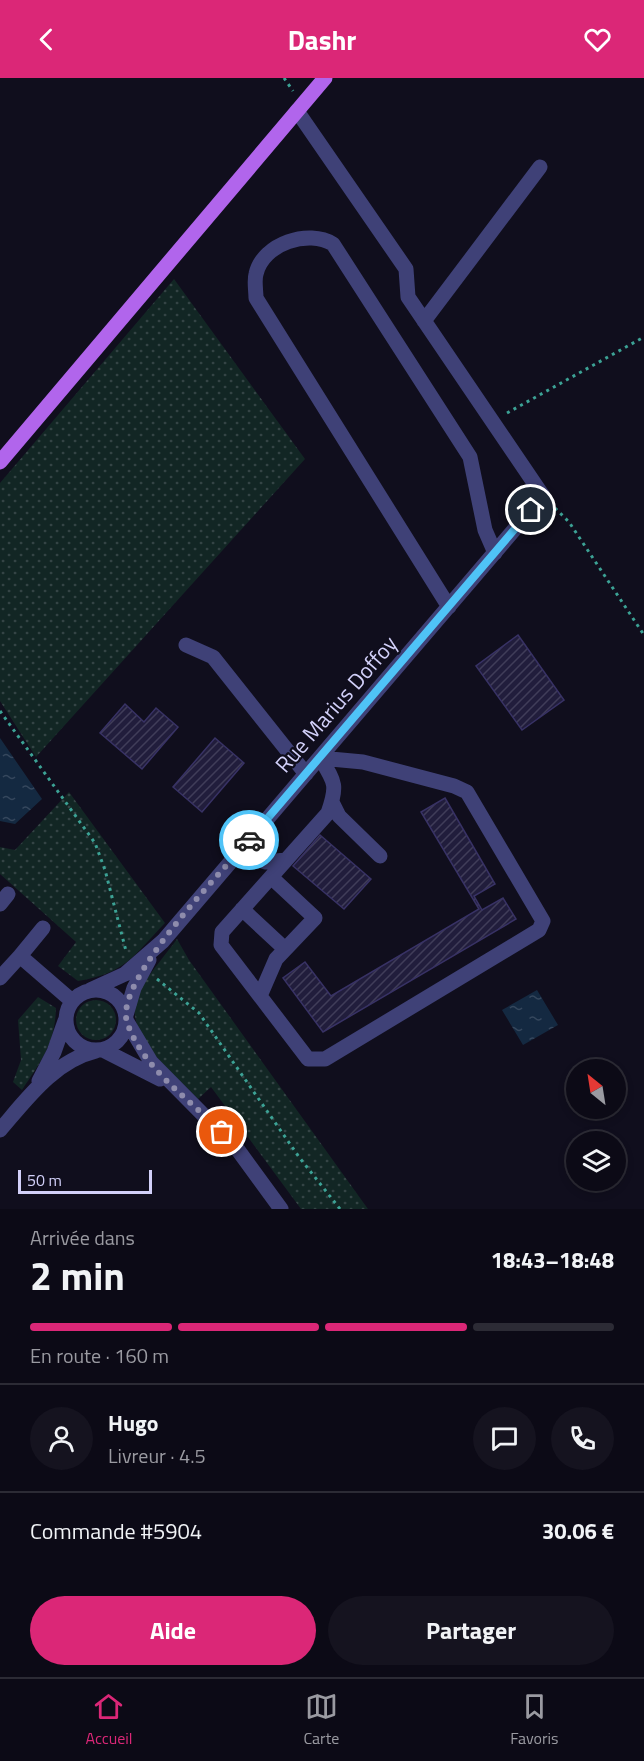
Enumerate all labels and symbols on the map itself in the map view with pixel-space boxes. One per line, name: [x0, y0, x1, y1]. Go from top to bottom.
pin: [505, 484, 556, 535]
street label: Rue Marius Doffoy: [267, 628, 405, 780]
courier: [219, 810, 279, 870]
north arrow: [566, 1059, 626, 1119]
pin: [196, 1106, 247, 1157]
scale bar: [18, 1167, 152, 1194]

